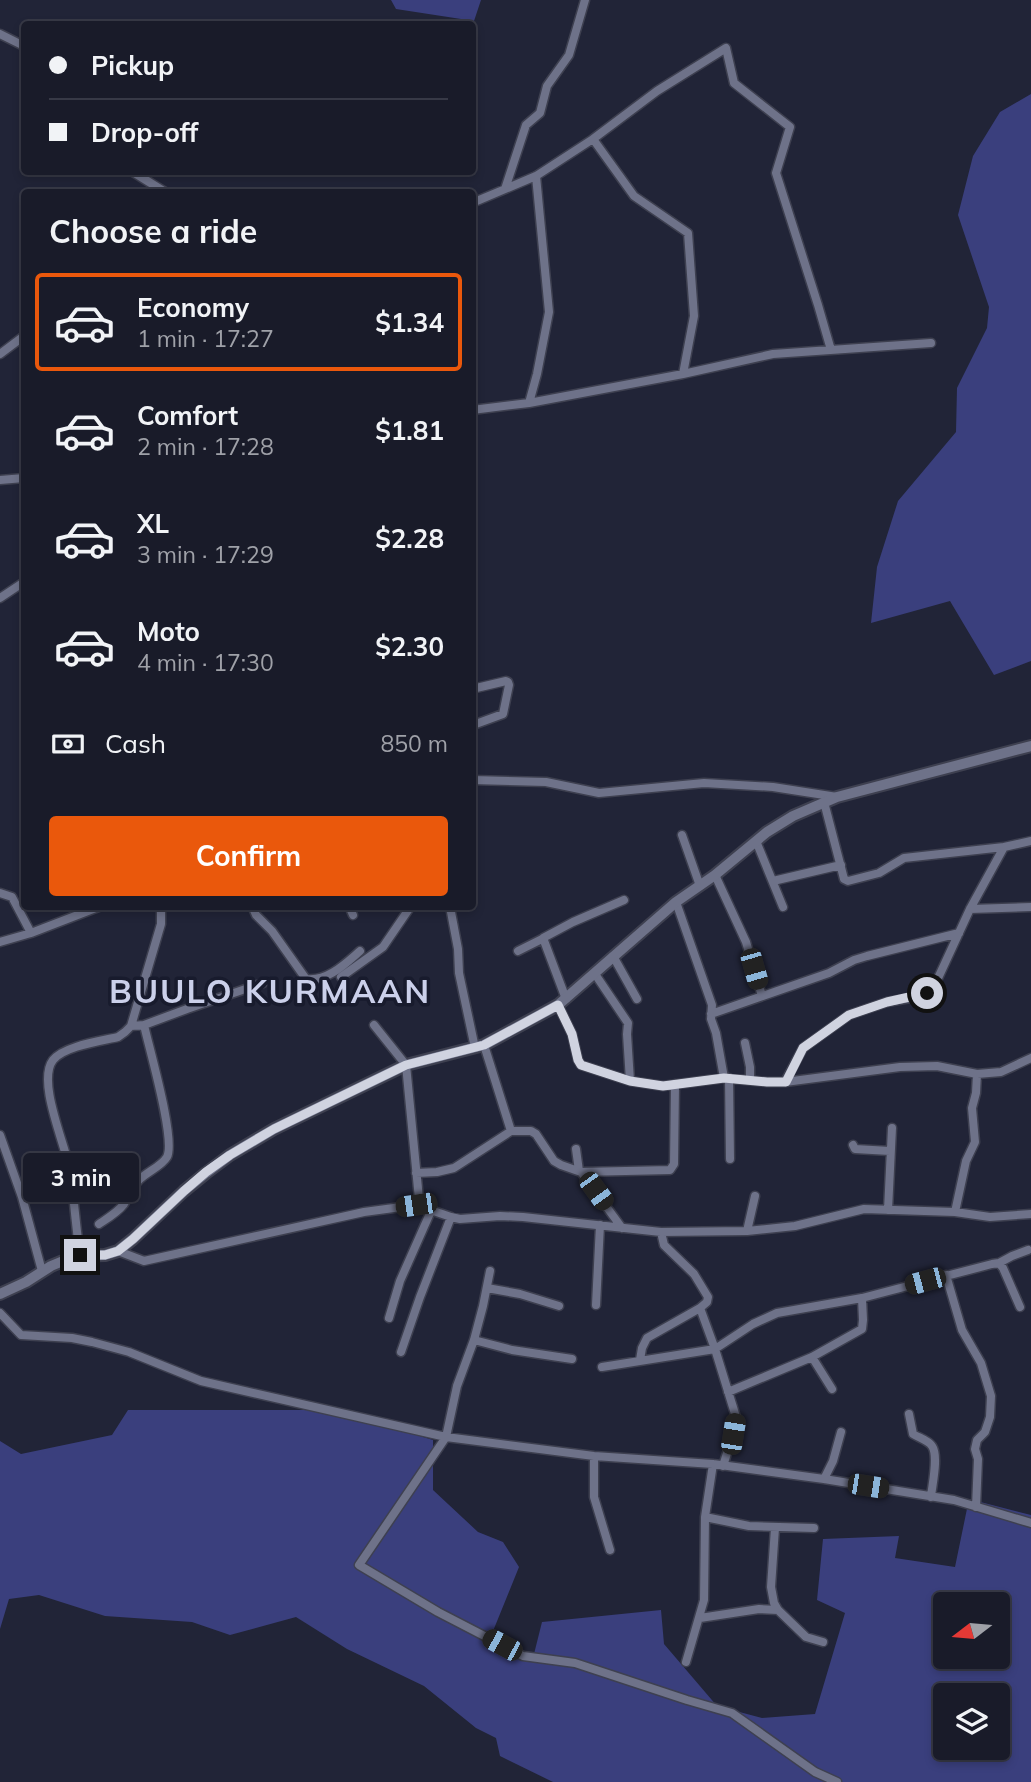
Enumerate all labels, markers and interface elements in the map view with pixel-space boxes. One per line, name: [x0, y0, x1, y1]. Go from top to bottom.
text: Pickup: [91, 49, 174, 82]
text: Drop-off: [91, 116, 198, 149]
text: Choose a ride: [49, 211, 257, 251]
icon: car: [53, 291, 116, 354]
text: Economy: [137, 291, 249, 324]
text: $1.34: [375, 306, 444, 339]
text: 1 min · 17:27: [137, 324, 274, 353]
icon: car: [53, 399, 116, 462]
text: Comfort: [137, 399, 238, 432]
text: $1.81: [375, 414, 444, 447]
text: 2 min · 17:28: [137, 432, 274, 461]
icon: car: [53, 507, 116, 570]
text: XL: [137, 507, 169, 540]
text: $2.28: [375, 522, 444, 555]
text: 3 min · 17:29: [137, 540, 274, 569]
icon: car: [53, 615, 116, 678]
text: Moto: [137, 615, 200, 648]
text: $2.30: [375, 630, 444, 663]
text: 4 min · 17:30: [137, 648, 274, 677]
icon: cash: [49, 725, 87, 763]
text: Cash: [105, 727, 166, 760]
text: 850 m: [380, 729, 448, 758]
button: Confirm: [49, 816, 448, 896]
car: [739, 946, 770, 992]
district label: BUULO KURMAAN: [109, 970, 431, 1011]
route start: [911, 977, 943, 1009]
callout: 3 min: [22, 1154, 138, 1202]
text: 3 min: [51, 1163, 111, 1192]
car: [576, 1168, 617, 1214]
car: [394, 1192, 439, 1218]
route end: [64, 1239, 96, 1271]
car: [902, 1265, 949, 1297]
car: [720, 1412, 747, 1456]
car: [846, 1472, 891, 1500]
north arrow: [933, 1592, 1010, 1670]
map controls: [933, 1592, 1010, 1760]
car: [479, 1626, 526, 1664]
button: layers: [933, 1683, 1010, 1760]

